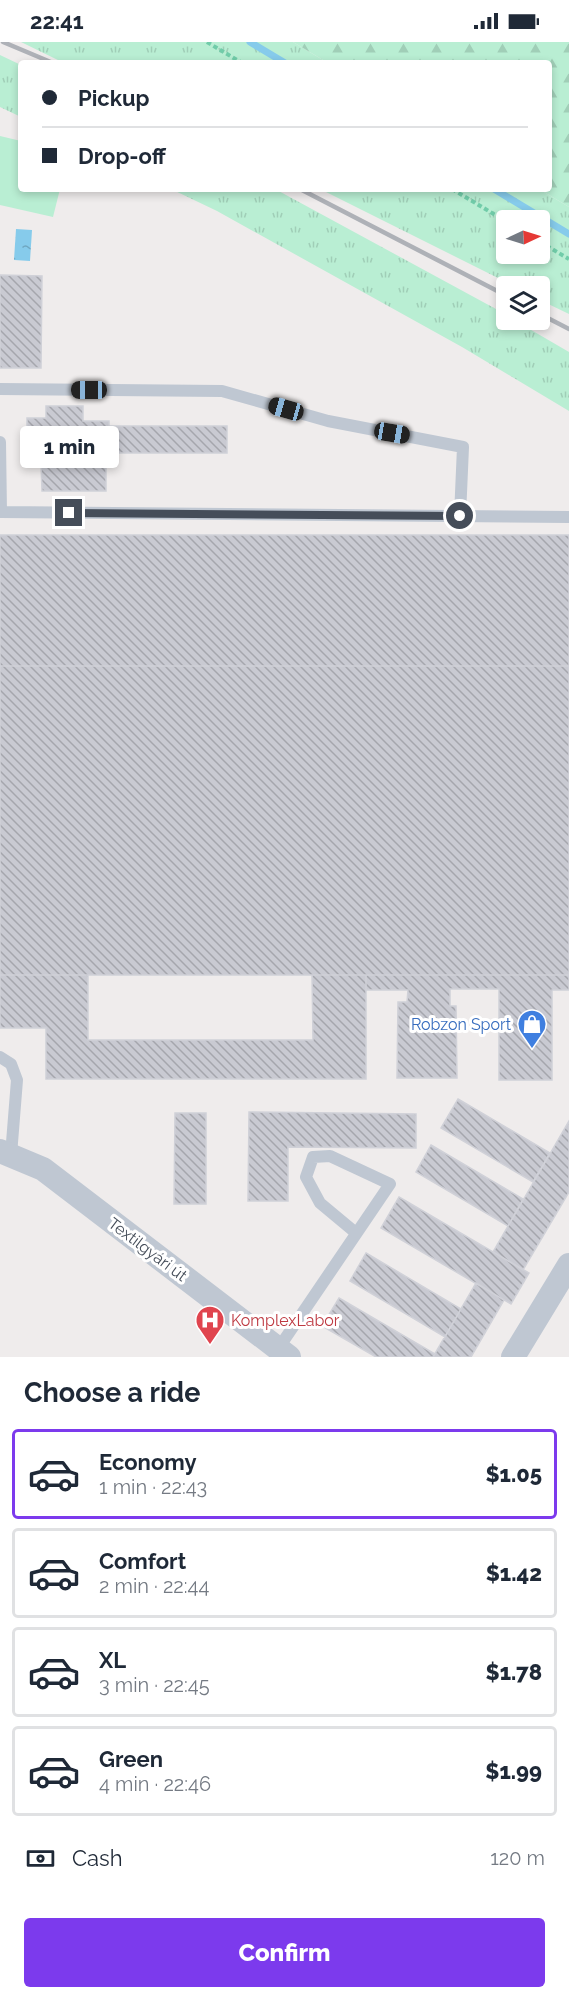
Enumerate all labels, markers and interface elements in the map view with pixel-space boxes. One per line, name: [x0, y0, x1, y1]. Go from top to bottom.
text: 22:41: [30, 8, 84, 34]
text: Pickup: [78, 85, 150, 111]
text: Drop-off: [78, 143, 166, 169]
north arrow: [496, 210, 550, 264]
map controls: [496, 210, 550, 330]
button: layers: [496, 276, 550, 330]
car: [71, 381, 107, 399]
car: [266, 395, 306, 423]
car: [373, 421, 411, 445]
callout: 1 min: [20, 426, 118, 468]
text: 1 min: [44, 435, 95, 459]
route end: [55, 499, 82, 526]
route start: [446, 502, 473, 529]
shop icon: Robzon Sport: [516, 1008, 548, 1050]
place label: Robzon Sport: [411, 1015, 512, 1034]
street label: Textilgyári út: [105, 1214, 191, 1285]
hospital icon: KomplexLabor: [194, 1304, 226, 1346]
place label: KomplexLabor: [231, 1311, 340, 1330]
text: Choose a ride: [24, 1377, 200, 1408]
icon: car: [27, 1447, 81, 1501]
text: Economy: [99, 1449, 197, 1475]
text: $1.05: [485, 1461, 542, 1487]
text: 1 min · 22:43: [99, 1475, 207, 1499]
icon: car: [27, 1546, 81, 1600]
text: Comfort: [99, 1548, 186, 1574]
text: $1.42: [486, 1560, 542, 1586]
text: 2 min · 22:44: [99, 1574, 209, 1598]
icon: car: [27, 1645, 81, 1699]
text: XL: [99, 1647, 126, 1673]
text: $1.78: [486, 1659, 542, 1685]
text: 3 min · 22:45: [99, 1673, 210, 1697]
icon: car: [27, 1744, 81, 1798]
text: Green: [99, 1746, 163, 1772]
text: $1.99: [485, 1758, 542, 1784]
text: 4 min · 22:46: [99, 1772, 211, 1796]
icon: cash: [24, 1842, 57, 1875]
text: Cash: [72, 1845, 123, 1871]
text: 120 m: [490, 1846, 545, 1870]
button: Confirm: [24, 1918, 545, 1987]

